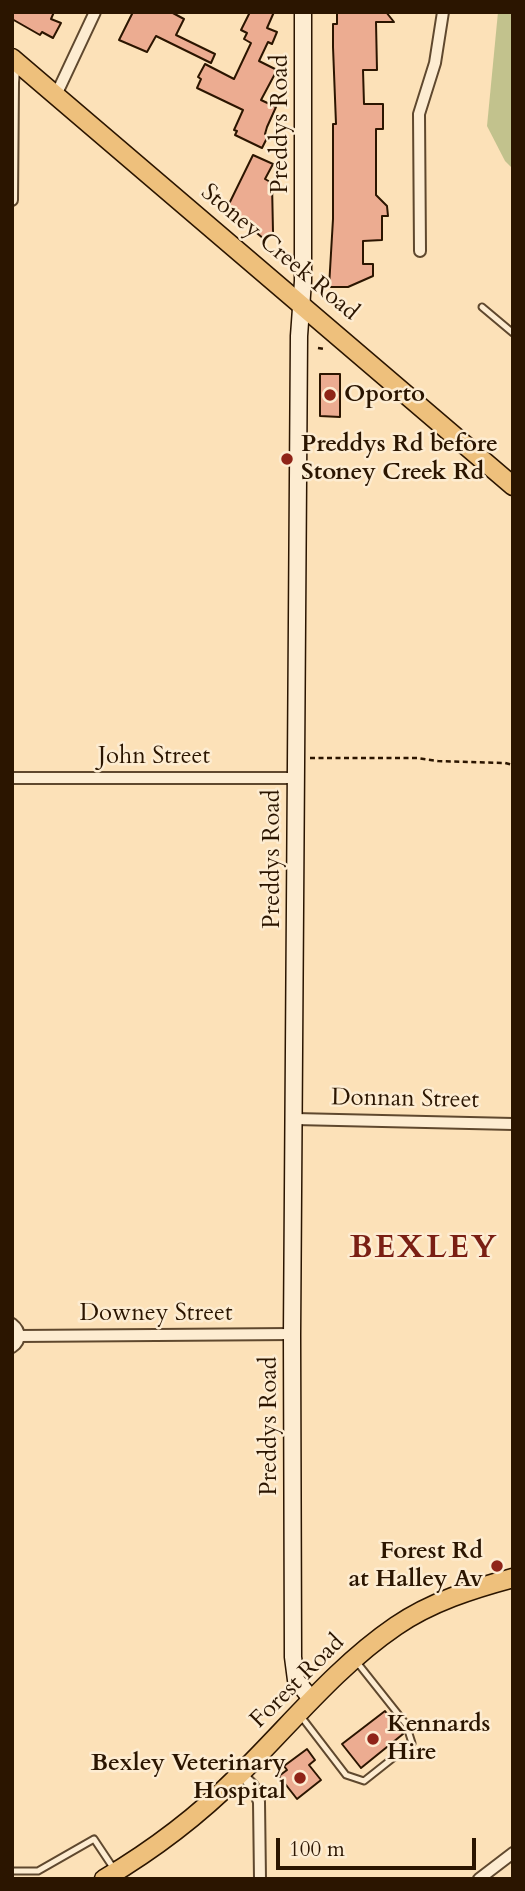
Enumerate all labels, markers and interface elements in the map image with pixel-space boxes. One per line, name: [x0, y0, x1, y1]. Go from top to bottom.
street label: Preddys Road: [267, 54, 295, 194]
street label: Stoney Creek Road: [194, 179, 364, 327]
place label: Oporto: [344, 381, 425, 409]
marker: Oporto: [322, 387, 338, 403]
place label: Preddys Rd before Stoney Creek Rd: [301, 431, 498, 487]
marker: Preddys Rd before Stoney Creek Rd: [279, 451, 295, 467]
street label: John Street: [98, 743, 210, 771]
street label: Preddys Road: [259, 789, 287, 929]
street label: Donnan Street: [331, 1084, 479, 1116]
district label: BEXLEY: [350, 1231, 498, 1269]
street label: Downey Street: [79, 1300, 233, 1328]
street label: Preddys Road: [256, 1356, 284, 1496]
place label: Forest Rd at Halley Av: [348, 1538, 483, 1594]
marker: Forest Rd at Halley Av: [489, 1558, 505, 1574]
street label: Forest Road: [245, 1629, 351, 1735]
place label: Kennards Hire: [387, 1711, 490, 1767]
marker: Kennards Hire: [365, 1731, 381, 1747]
place label: Bexley Veterinary Hospital: [91, 1750, 286, 1806]
marker: Bexley Veterinary Hospital: [292, 1770, 308, 1786]
scale bar: [280, 1825, 480, 1869]
text: 100 m: [289, 1835, 345, 1864]

